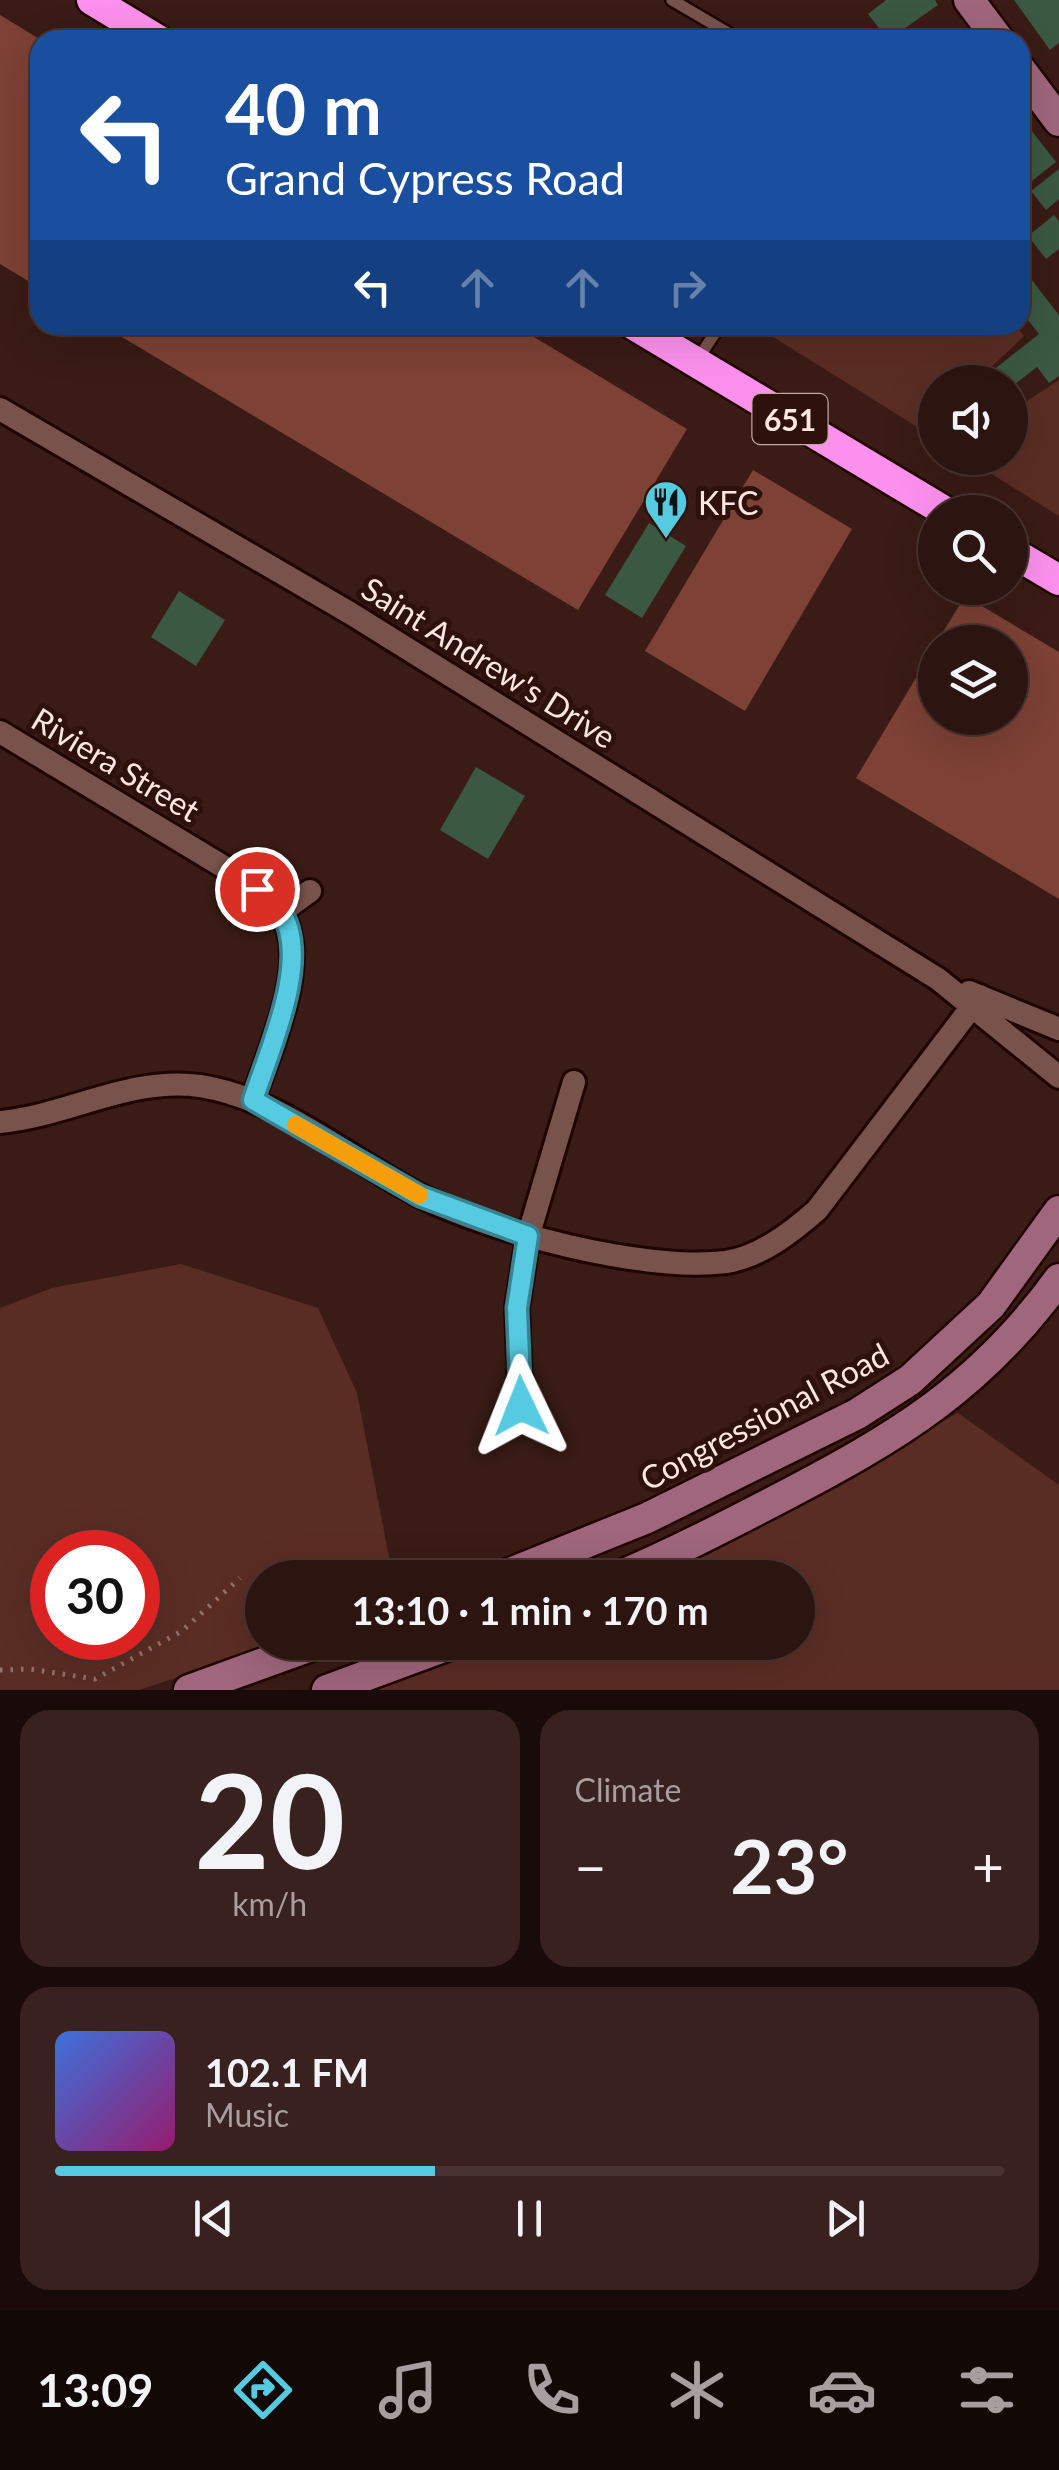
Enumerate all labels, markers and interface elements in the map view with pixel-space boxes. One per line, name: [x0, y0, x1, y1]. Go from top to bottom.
text: 40 m: [225, 66, 382, 150]
icon: left: [60, 70, 190, 200]
text: Grand Cypress Road: [225, 151, 625, 205]
icon: left: [345, 260, 400, 315]
icon: ahead: [450, 260, 505, 315]
icon: ahead: [555, 260, 610, 315]
icon: right: [660, 260, 715, 315]
map controls: [918, 365, 1028, 735]
button: sound: [918, 365, 1028, 475]
road number: 651: [752, 394, 828, 444]
restaurant icon: KFC: [643, 479, 689, 540]
place label: KFC: [698, 483, 758, 522]
button: search: [918, 495, 1028, 605]
street label: Saint Andrew's Drive: [355, 568, 623, 756]
button: layers: [918, 625, 1028, 735]
street label: Riviera Street: [25, 699, 207, 829]
pin: [215, 847, 300, 932]
icon: arrive: [230, 862, 285, 917]
street label: Congressional Road: [633, 1334, 895, 1498]
position arrow: [469, 1354, 573, 1458]
speed limit sign: 30: [30, 1530, 160, 1660]
text: 13:10 · 1 min · 170 m: [351, 1587, 709, 1633]
text: 20: [194, 1741, 345, 1897]
text: Climate: [575, 1770, 681, 1809]
text: 23°: [730, 1820, 848, 1910]
text: −: [575, 1833, 606, 1899]
text: +: [972, 1833, 1004, 1899]
text: km/h: [232, 1884, 307, 1923]
text: 102.1 FM: [205, 2049, 369, 2095]
text: Music: [205, 2095, 289, 2134]
icon: previous: [186, 2191, 241, 2246]
icon: pause: [502, 2191, 557, 2246]
icon: next: [818, 2191, 873, 2246]
icon: directions: [228, 2355, 298, 2425]
icon: music: [373, 2355, 443, 2425]
icon: phone: [517, 2355, 587, 2425]
icon: climate: [662, 2355, 732, 2425]
icon: car: [807, 2355, 877, 2425]
icon: filters: [952, 2355, 1022, 2425]
text: 13:09: [37, 2363, 153, 2417]

